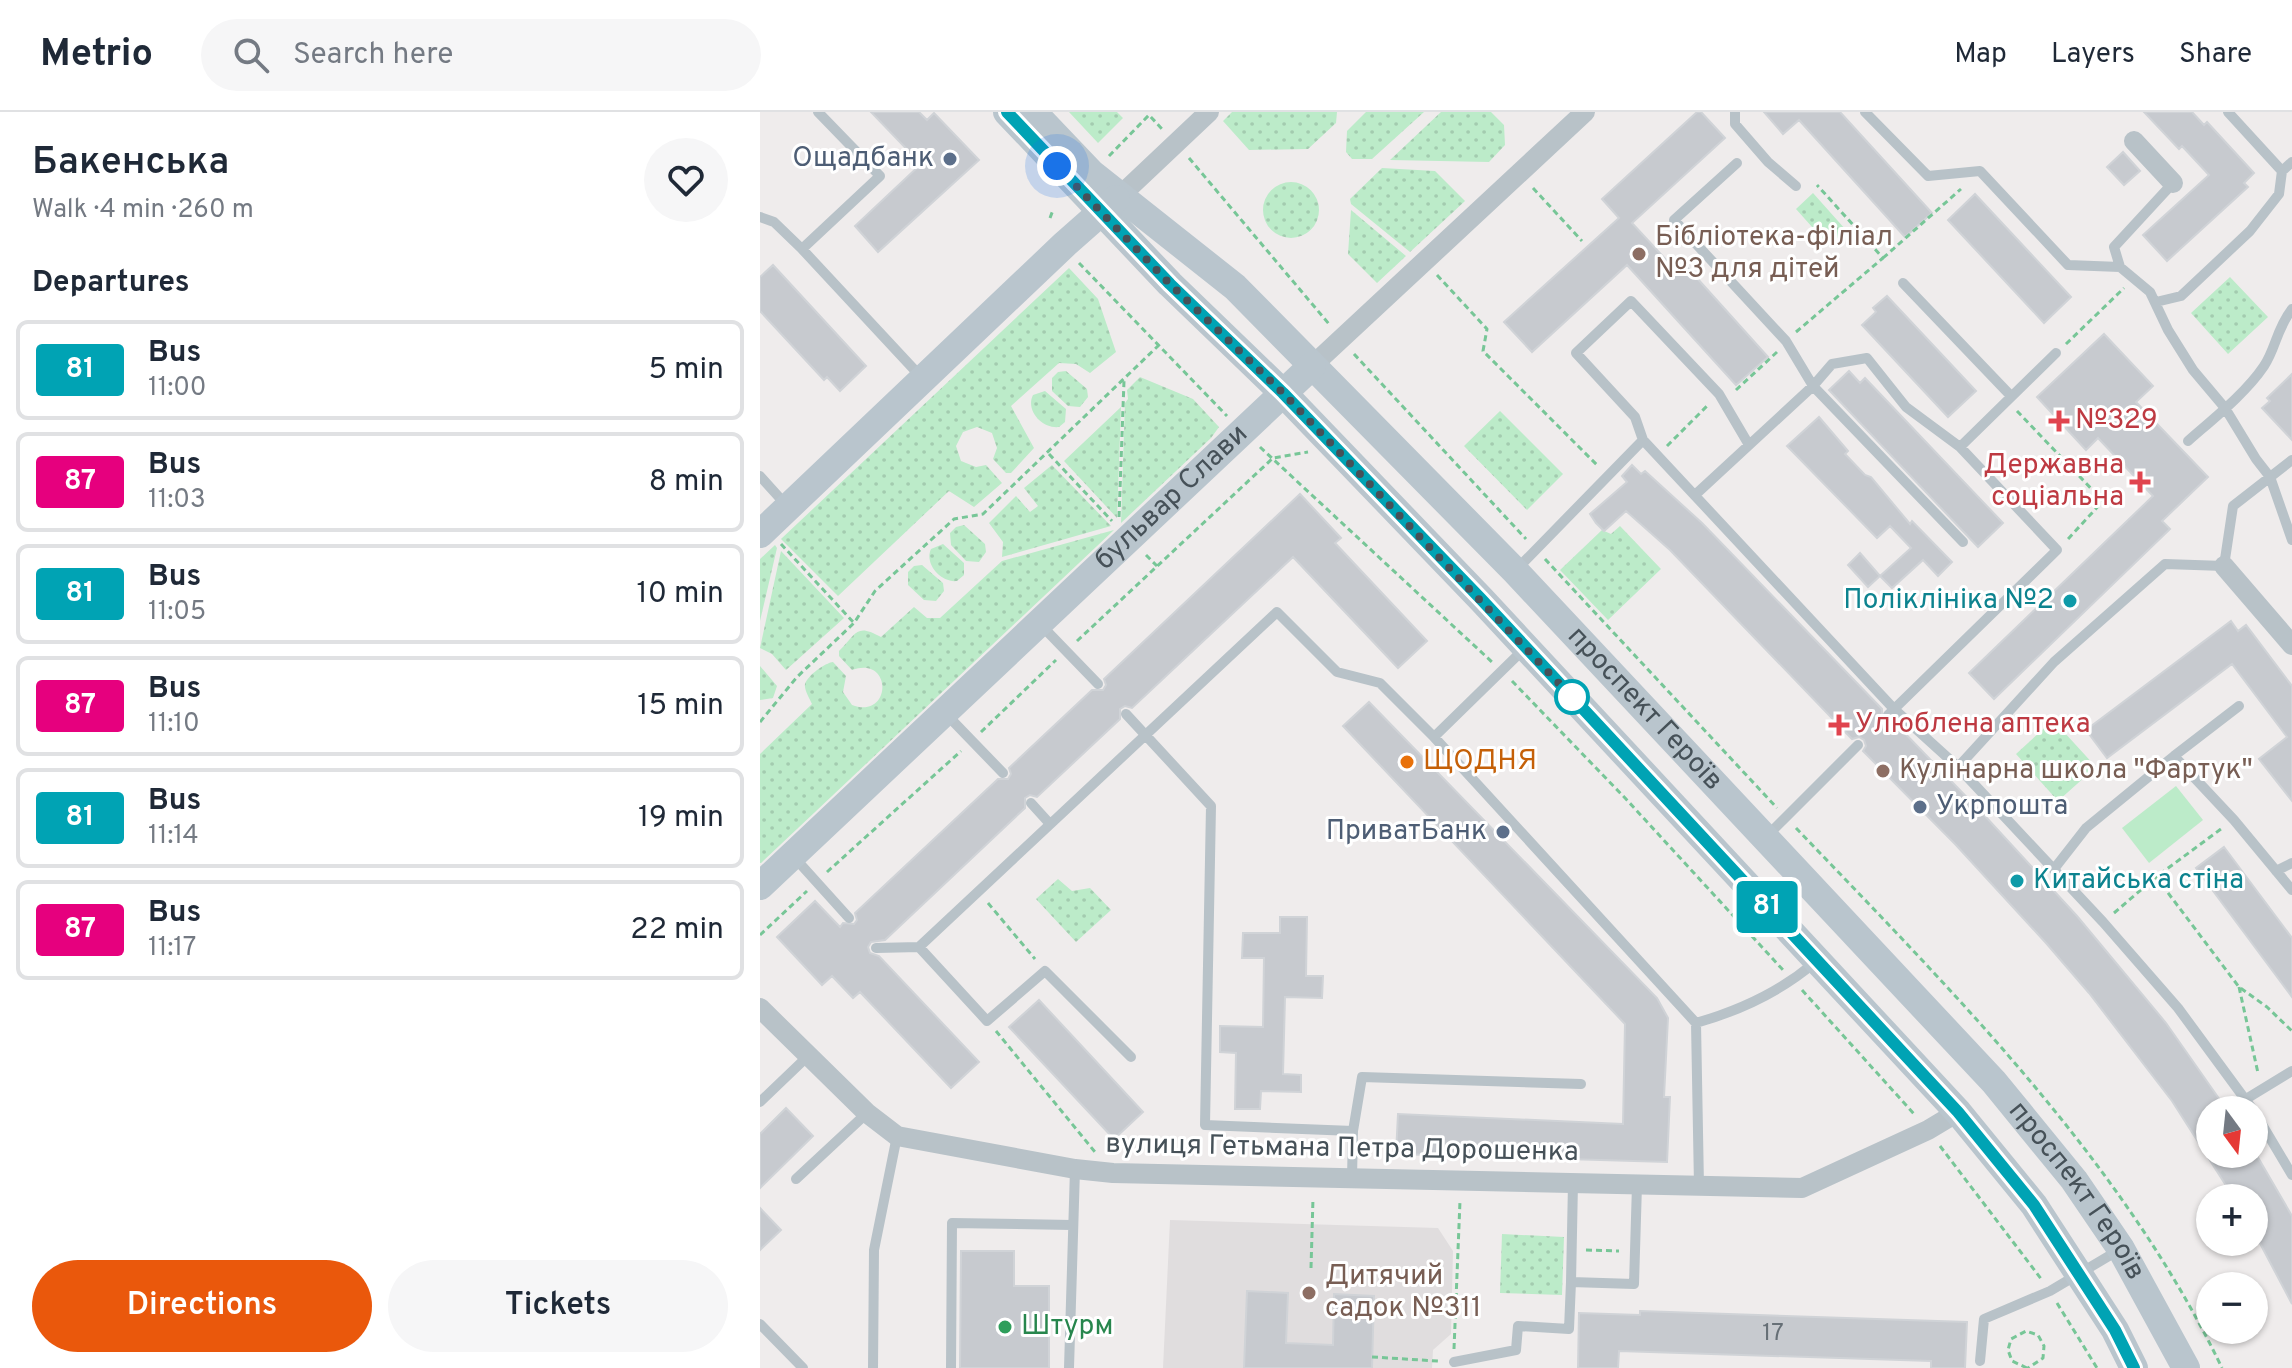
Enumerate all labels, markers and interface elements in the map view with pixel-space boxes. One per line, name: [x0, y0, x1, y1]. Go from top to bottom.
search box: [201, 19, 761, 91]
text: Metrio: [40, 31, 153, 80]
icon: search: [229, 33, 273, 77]
text: Search here: [293, 37, 453, 74]
text: Map: [1954, 37, 2007, 73]
text: Layers: [2051, 37, 2135, 73]
text: Share: [2179, 37, 2252, 73]
button: heart: [644, 138, 728, 222]
text: Бакенська: [32, 139, 229, 188]
place label: Ощадбанк: [792, 141, 934, 177]
your location: [1037, 146, 1077, 186]
marker: Ощадбанк: [941, 150, 959, 168]
text: Walk · 4 min · 260 m: [32, 194, 254, 227]
place label: Бібліотека-філіал №3 для дітей: [1655, 220, 1893, 288]
marker: Бібліотека-філіал №3 для дітей: [1630, 245, 1648, 263]
text: Departures: [32, 265, 190, 302]
text: Bus: [148, 335, 201, 372]
text: 81: [66, 352, 94, 388]
text: 5 min: [648, 352, 724, 389]
text: 11:00: [148, 372, 206, 405]
place label: №329: [2075, 403, 2158, 439]
marker: №329: [2050, 412, 2068, 430]
street label: бульвар Слави: [1088, 417, 1256, 579]
text: Bus: [148, 447, 201, 484]
place label: Державна соціальна: [1983, 448, 2124, 516]
text: 87: [64, 464, 96, 500]
text: 8 min: [649, 464, 724, 501]
marker: Державна соціальна: [2131, 473, 2149, 491]
text: 11:03: [148, 484, 206, 517]
text: Bus: [148, 559, 201, 596]
text: 81: [66, 576, 94, 612]
text: 10 min: [637, 576, 724, 613]
place label: Поліклініка №2: [1843, 583, 2054, 619]
marker: Поліклініка №2: [2061, 592, 2079, 610]
text: 11:05: [148, 596, 206, 629]
street label: проспект Героїв: [1559, 619, 1730, 799]
text: Bus: [148, 671, 201, 708]
unlabelled marker: [1555, 680, 1589, 714]
text: 87: [64, 688, 96, 724]
text: 15 min: [637, 688, 724, 725]
place label: Улюблена аптека: [1855, 707, 2091, 743]
text: 11:10: [148, 708, 200, 741]
marker: Улюблена аптека: [1830, 716, 1848, 734]
place label: ЩОДНЯ: [1423, 744, 1537, 780]
marker: ЩОДНЯ: [1398, 753, 1416, 771]
place label: Кулінарна школа "Фартук": [1899, 753, 2253, 789]
marker: Кулінарна школа "Фартук": [1874, 762, 1892, 780]
text: Bus: [148, 783, 201, 820]
place label: Укрпошта: [1936, 789, 2068, 825]
marker: Укрпошта: [1911, 798, 1929, 816]
text: 81: [66, 800, 94, 836]
text: 19 min: [638, 800, 724, 837]
place label: ПриватБанк: [1326, 814, 1487, 850]
text: 11:14: [148, 820, 199, 853]
marker: ПриватБанк: [1494, 823, 1512, 841]
place label: Китайська стіна: [2033, 863, 2244, 899]
marker: Китайська стіна: [2008, 872, 2026, 890]
line badge: 81: [1731, 881, 1803, 933]
text: 81: [1753, 889, 1781, 925]
text: Bus: [148, 895, 201, 932]
text: 87: [64, 912, 96, 948]
text: 22 min: [630, 912, 724, 949]
text: 11:17: [148, 932, 196, 965]
street label: проспект Героїв: [2000, 1094, 2153, 1287]
north arrow: [2196, 1096, 2268, 1168]
map controls: [2196, 1096, 2268, 1344]
street label: вулиця Гетьмана Петра Дорошенка: [1105, 1127, 1579, 1171]
button: +: [2196, 1184, 2268, 1256]
place label: Дитячий садок №311: [1325, 1259, 1481, 1327]
button: Directions: [32, 1260, 372, 1352]
button: Tickets: [388, 1260, 728, 1352]
button: −: [2196, 1272, 2268, 1344]
marker: Дитячий садок №311: [1300, 1284, 1318, 1302]
place label: Штурм: [1021, 1309, 1114, 1345]
marker: Штурм: [996, 1318, 1014, 1336]
house number: 17: [1762, 1319, 1784, 1349]

